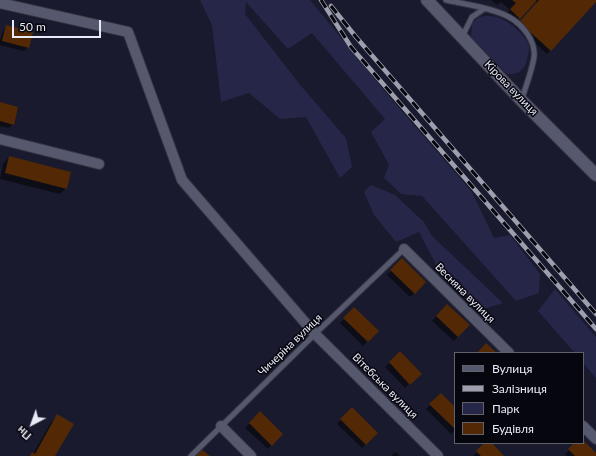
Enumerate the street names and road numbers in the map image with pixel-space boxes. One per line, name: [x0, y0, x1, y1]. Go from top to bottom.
street label: Кірова вулиця: [481, 58, 541, 118]
street label: Весняна вулиця: [432, 260, 498, 326]
street label: Чичеріна вулиця: [255, 311, 325, 379]
street label: Вітебська вулиця: [350, 351, 420, 421]

